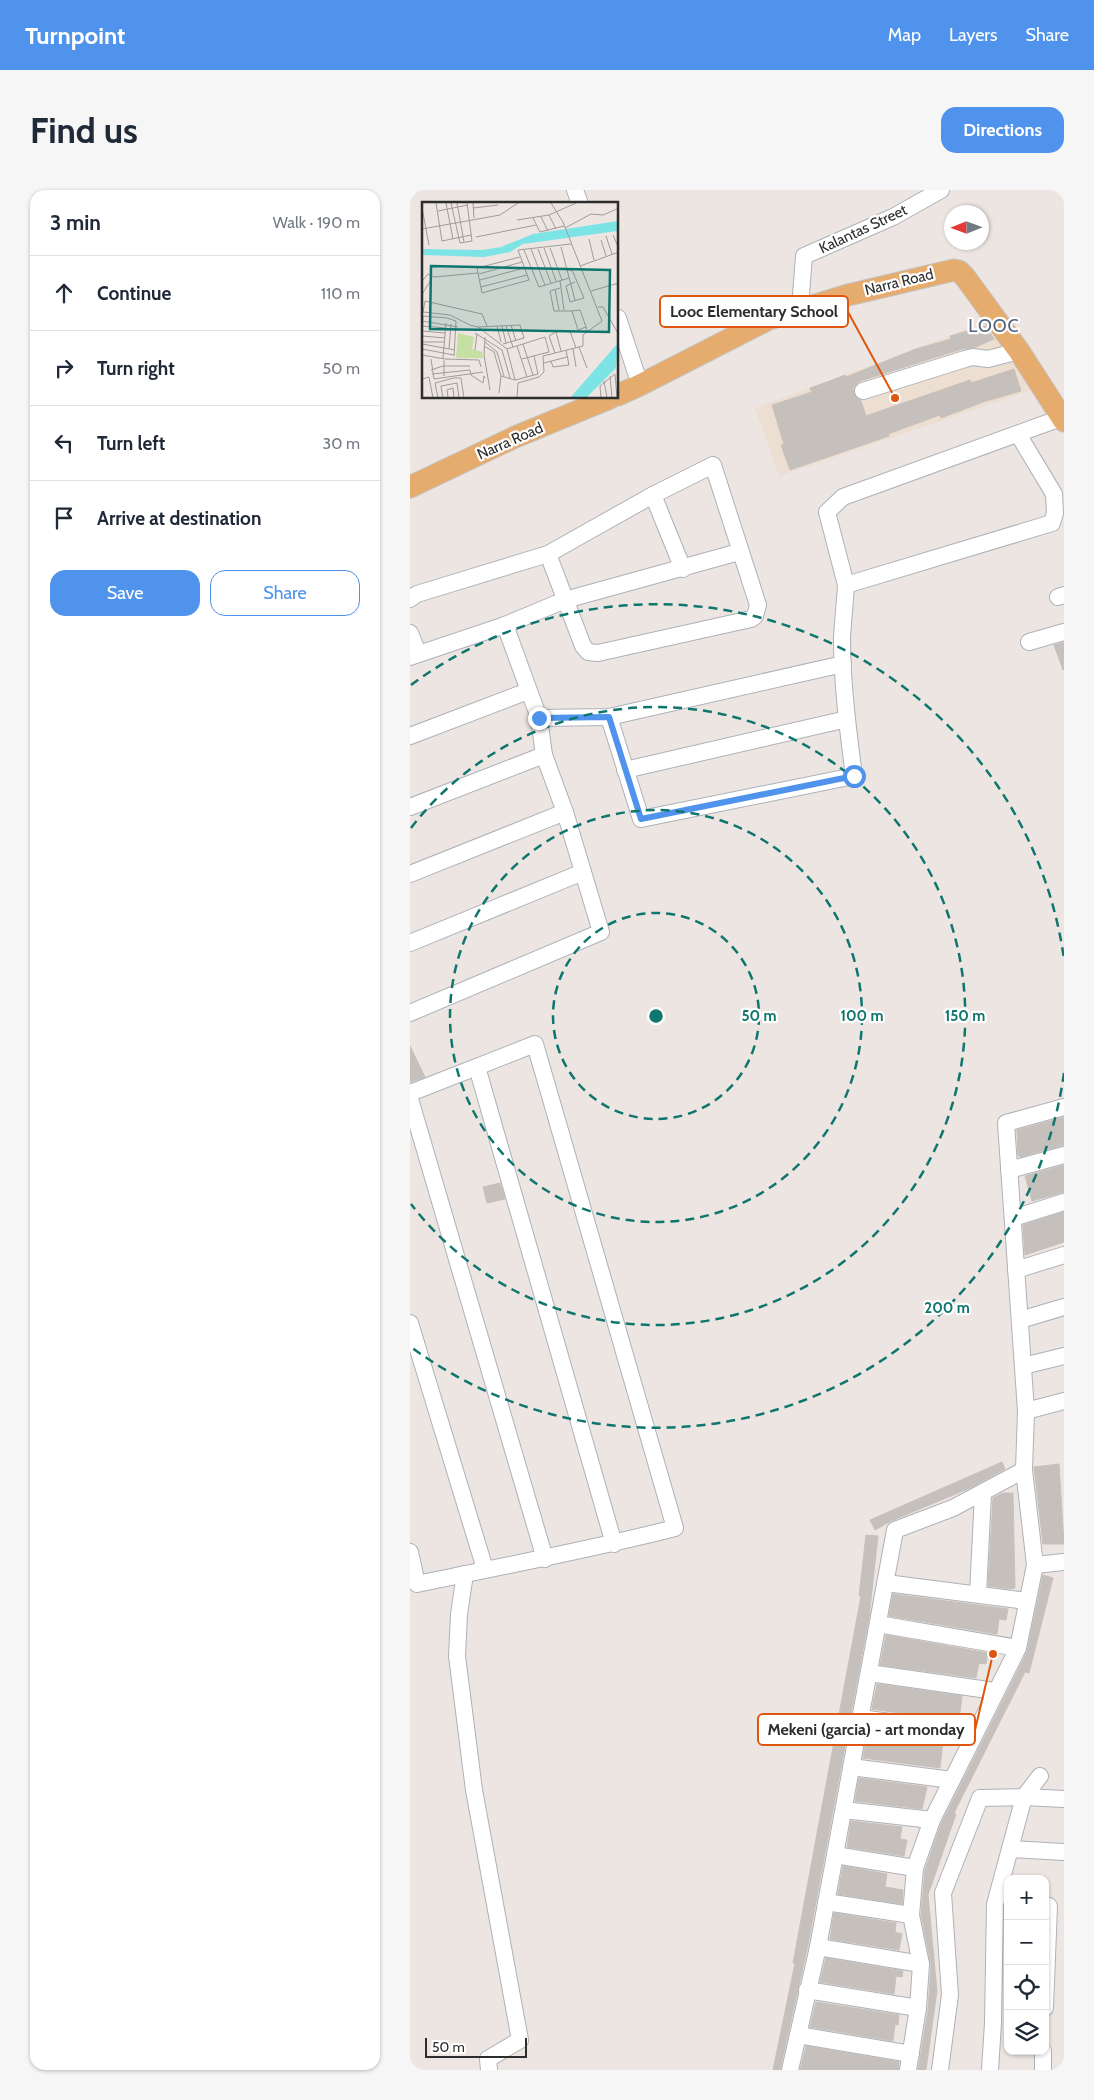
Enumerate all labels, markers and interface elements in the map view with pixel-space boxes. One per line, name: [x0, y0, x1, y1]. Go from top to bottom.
text: Turnpoint: [25, 21, 125, 50]
text: Map: [888, 24, 921, 46]
text: Layers: [949, 24, 998, 46]
text: Share: [1026, 24, 1069, 46]
button: Directions: [941, 107, 1064, 153]
text: Find us: [30, 109, 138, 152]
street label: Kalantas Street: [816, 201, 910, 257]
inset map: [422, 202, 619, 399]
north arrow: [944, 205, 989, 250]
text: 3 min: [50, 210, 101, 235]
text: Walk · 190 m: [273, 213, 360, 232]
street label: Narra Road: [863, 265, 935, 299]
icon: ahead: [50, 279, 78, 307]
text: Continue: [97, 282, 171, 305]
text: 110 m: [321, 284, 360, 303]
callout: Looc Elementary School: [660, 296, 848, 327]
text: Looc Elementary School: [670, 302, 838, 321]
district label: LOOC: [968, 315, 1020, 337]
icon: right: [50, 354, 78, 382]
text: Turn right: [97, 357, 175, 380]
text: 50 m: [323, 359, 360, 378]
street label: Narra Road: [474, 419, 546, 463]
icon: left: [50, 429, 78, 457]
text: Turn left: [97, 432, 165, 455]
text: 30 m: [323, 434, 360, 453]
icon: arrive: [50, 504, 78, 532]
text: Arrive at destination: [97, 507, 261, 530]
button: Save: [50, 570, 200, 616]
button: Share: [210, 570, 360, 616]
route end: [528, 707, 551, 730]
route start: [843, 765, 866, 788]
centre of rings: [647, 1007, 665, 1025]
text: 50 m: [741, 1007, 777, 1025]
text: 100 m: [840, 1007, 884, 1025]
text: 150 m: [945, 1007, 985, 1025]
text: 200 m: [924, 1299, 970, 1317]
callout: Mekeni (garcia) - art monday: [758, 1714, 975, 1745]
text: Mekeni (garcia) - art monday: [767, 1720, 965, 1739]
map controls: [1004, 1875, 1049, 2055]
button: +: [1004, 1875, 1049, 1920]
button: −: [1004, 1920, 1049, 1965]
button: locate: [1004, 1965, 1049, 2010]
button: layers: [1004, 2010, 1049, 2055]
scale bar: [425, 2035, 528, 2058]
text: 50 m: [432, 2038, 465, 2056]

